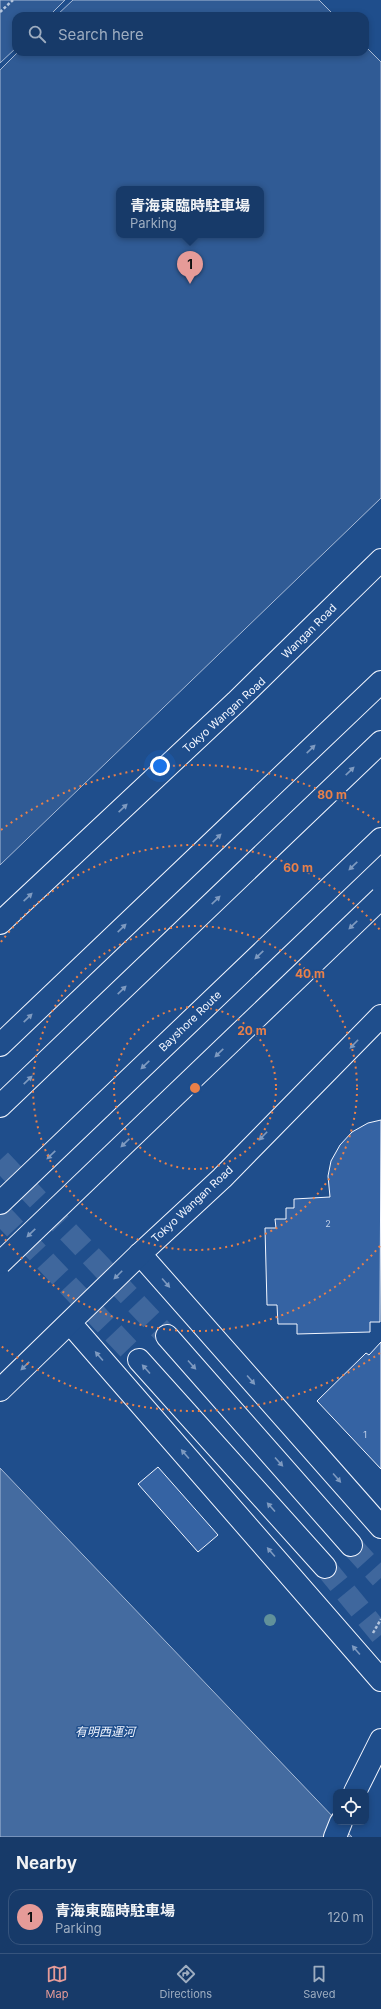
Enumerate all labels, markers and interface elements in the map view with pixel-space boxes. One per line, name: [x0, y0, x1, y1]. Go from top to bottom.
search box: [12, 12, 369, 56]
icon: search: [26, 23, 48, 45]
text: Search here: [58, 25, 144, 44]
popup: [116, 186, 264, 238]
text: 青海東臨時駐車場: [130, 196, 250, 215]
text: Parking: [130, 215, 177, 231]
pin: 1: [177, 251, 203, 284]
street label: Wangan Road: [279, 601, 339, 661]
street label: Tokyo Wangan Road: [180, 674, 268, 756]
one-way arrow: [306, 744, 316, 753]
your location: [150, 756, 170, 776]
one-way arrow: [346, 767, 355, 776]
text: 80 m: [317, 787, 347, 802]
one-way arrow: [119, 804, 128, 813]
one-way arrow: [212, 834, 221, 843]
text: 60 m: [283, 860, 313, 875]
one-way arrow: [348, 861, 358, 870]
one-way arrow: [23, 892, 34, 901]
one-way arrow: [211, 895, 221, 905]
one-way arrow: [348, 920, 358, 930]
one-way arrow: [117, 923, 127, 933]
one-way arrow: [254, 951, 264, 960]
text: 40 m: [295, 966, 325, 981]
one-way arrow: [117, 985, 127, 994]
street label: Bayshore Route: [156, 988, 224, 1054]
one-way arrow: [23, 1013, 33, 1022]
text: 20 m: [237, 1023, 267, 1038]
one-way arrow: [349, 1039, 359, 1049]
one-way arrow: [213, 1049, 224, 1058]
one-way arrow: [140, 1060, 150, 1069]
one-way arrow: [23, 1075, 33, 1084]
centre of rings: [188, 1081, 202, 1095]
one-way arrow: [258, 1131, 267, 1141]
one-way arrow: [120, 1138, 130, 1148]
one-way arrow: [46, 1150, 56, 1159]
street label: Tokyo Wangan Road: [148, 1163, 236, 1245]
house number: 2: [325, 1218, 331, 1229]
one-way arrow: [26, 1228, 36, 1238]
one-way arrow: [113, 1270, 123, 1280]
one-way arrow: [161, 1278, 170, 1288]
one-way arrow: [95, 1351, 104, 1362]
one-way arrow: [188, 1360, 197, 1370]
one-way arrow: [20, 1361, 30, 1370]
one-way arrow: [142, 1363, 151, 1374]
one-way arrow: [247, 1375, 256, 1386]
house number: 1: [363, 1429, 367, 1440]
one-way arrow: [180, 1449, 190, 1459]
one-way arrow: [274, 1457, 283, 1468]
one-way arrow: [333, 1473, 342, 1483]
one-way arrow: [266, 1502, 275, 1512]
one-way arrow: [266, 1547, 275, 1557]
one-way arrow: [351, 1645, 361, 1655]
water label: 有明西運河: [75, 1724, 137, 1739]
map controls: [333, 1789, 369, 1825]
button: locate: [333, 1789, 369, 1825]
text: Nearby: [16, 1853, 77, 1873]
text: 青海東臨時駐車場: [55, 1901, 175, 1920]
text: 1: [27, 1909, 33, 1925]
text: 120 m: [328, 1909, 364, 1925]
text: Parking: [55, 1920, 102, 1936]
tab: Map: [46, 1963, 68, 2001]
tab: Directions: [160, 1963, 212, 2001]
tab: Saved: [303, 1963, 335, 2001]

